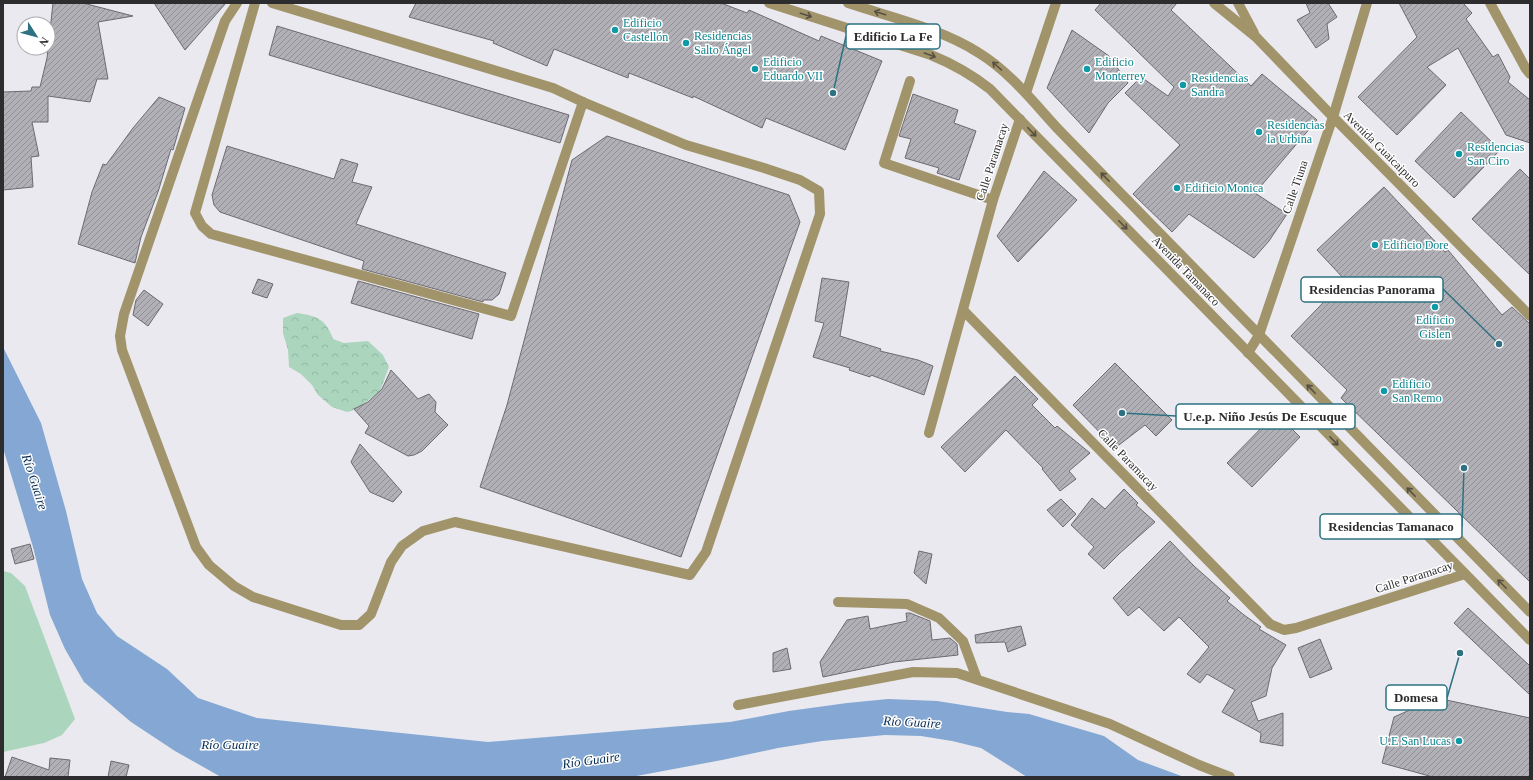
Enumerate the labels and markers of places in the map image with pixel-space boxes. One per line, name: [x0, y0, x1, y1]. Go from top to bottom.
place label: Edificio Castellón: [623, 16, 668, 44]
callout: Edificio La Fe: [846, 24, 940, 49]
marker: Edificio Castellón: [610, 25, 620, 35]
place label: Residencias Salto Ángel: [694, 29, 752, 57]
marker: Residencias Salto Ángel: [681, 38, 691, 48]
place label: Edificio Eduardo VII: [763, 55, 823, 83]
place label: Edificio Monterrey: [1095, 55, 1146, 83]
marker: Edificio Eduardo VII: [750, 64, 760, 74]
marker: Edificio Monterrey: [1082, 64, 1092, 74]
place label: Residencias Sandra: [1191, 71, 1249, 99]
marker: Residencias Sandra: [1178, 80, 1188, 90]
place label: Residencias la Urbina: [1267, 118, 1325, 146]
marker: Residencias la Urbina: [1254, 127, 1264, 137]
place label: Residencias San Ciro: [1467, 140, 1525, 168]
marker: Residencias San Ciro: [1454, 149, 1464, 159]
place label: Edificio Monica: [1185, 181, 1264, 195]
marker: Edificio Monica: [1172, 183, 1182, 193]
place label: Edificio Dore: [1383, 238, 1449, 252]
marker: Edificio Dore: [1370, 240, 1380, 250]
callout: Residencias Panorama: [1301, 277, 1443, 302]
marker: Edificio Gislen: [1430, 302, 1440, 312]
place label: Edificio Gislen: [1416, 313, 1454, 341]
place label: Edificio San Remo: [1392, 377, 1442, 405]
marker: Edificio San Remo: [1379, 386, 1389, 396]
callout: U.e.p. Niño Jesús De Escuque: [1176, 404, 1355, 429]
callout: Residencias Tamanaco: [1320, 514, 1462, 539]
callout: Domesa: [1386, 685, 1447, 710]
place label: U.E San Lucas: [1379, 734, 1451, 748]
marker: U.E San Lucas: [1454, 736, 1464, 746]

